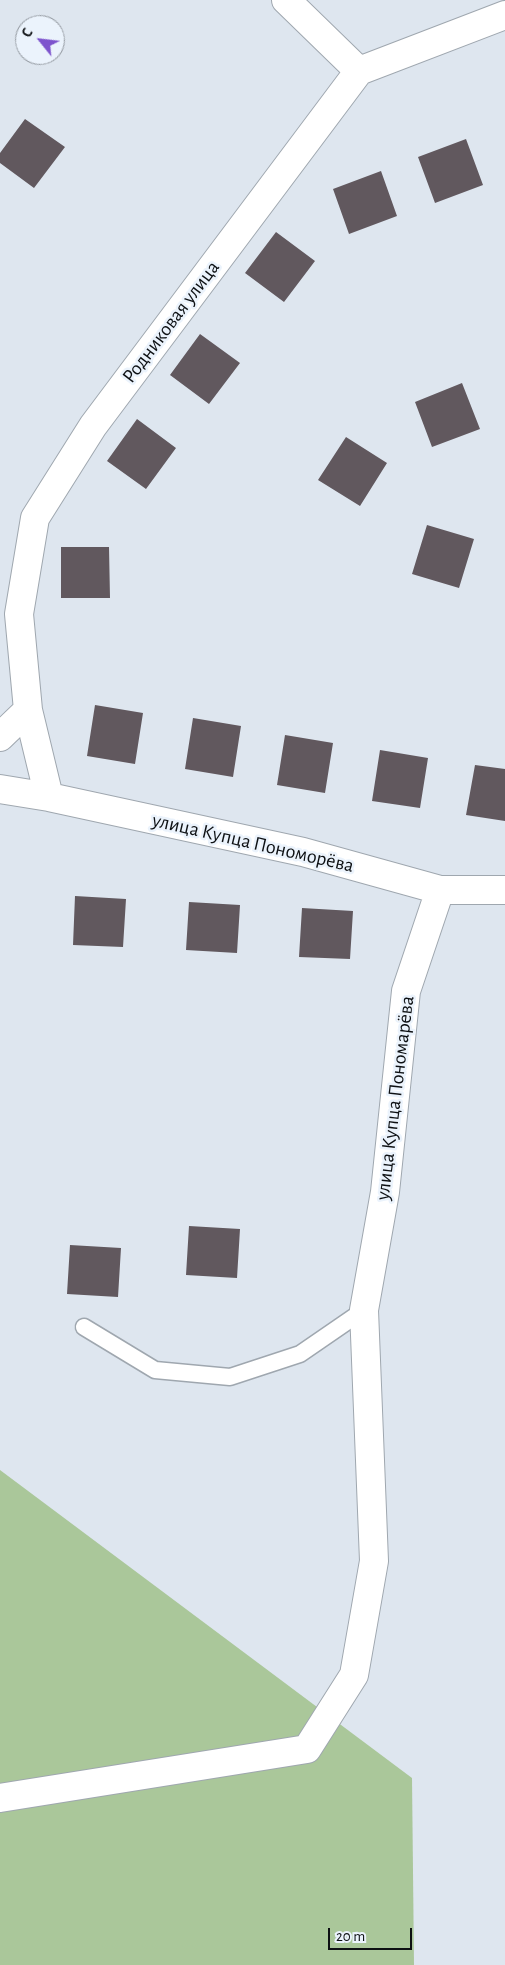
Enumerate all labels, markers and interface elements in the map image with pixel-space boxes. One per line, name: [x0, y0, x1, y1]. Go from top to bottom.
north arrow: [15, 15, 65, 65]
text: С: [20, 26, 36, 40]
street label: Родниковая улица: [117, 256, 225, 388]
street label: улица Купца Пономорёва: [150, 808, 356, 878]
street label: улица Купца Пономарёва: [371, 994, 419, 1202]
scale bar: [330, 1918, 414, 1950]
text: 20 m: [336, 1929, 365, 1944]

